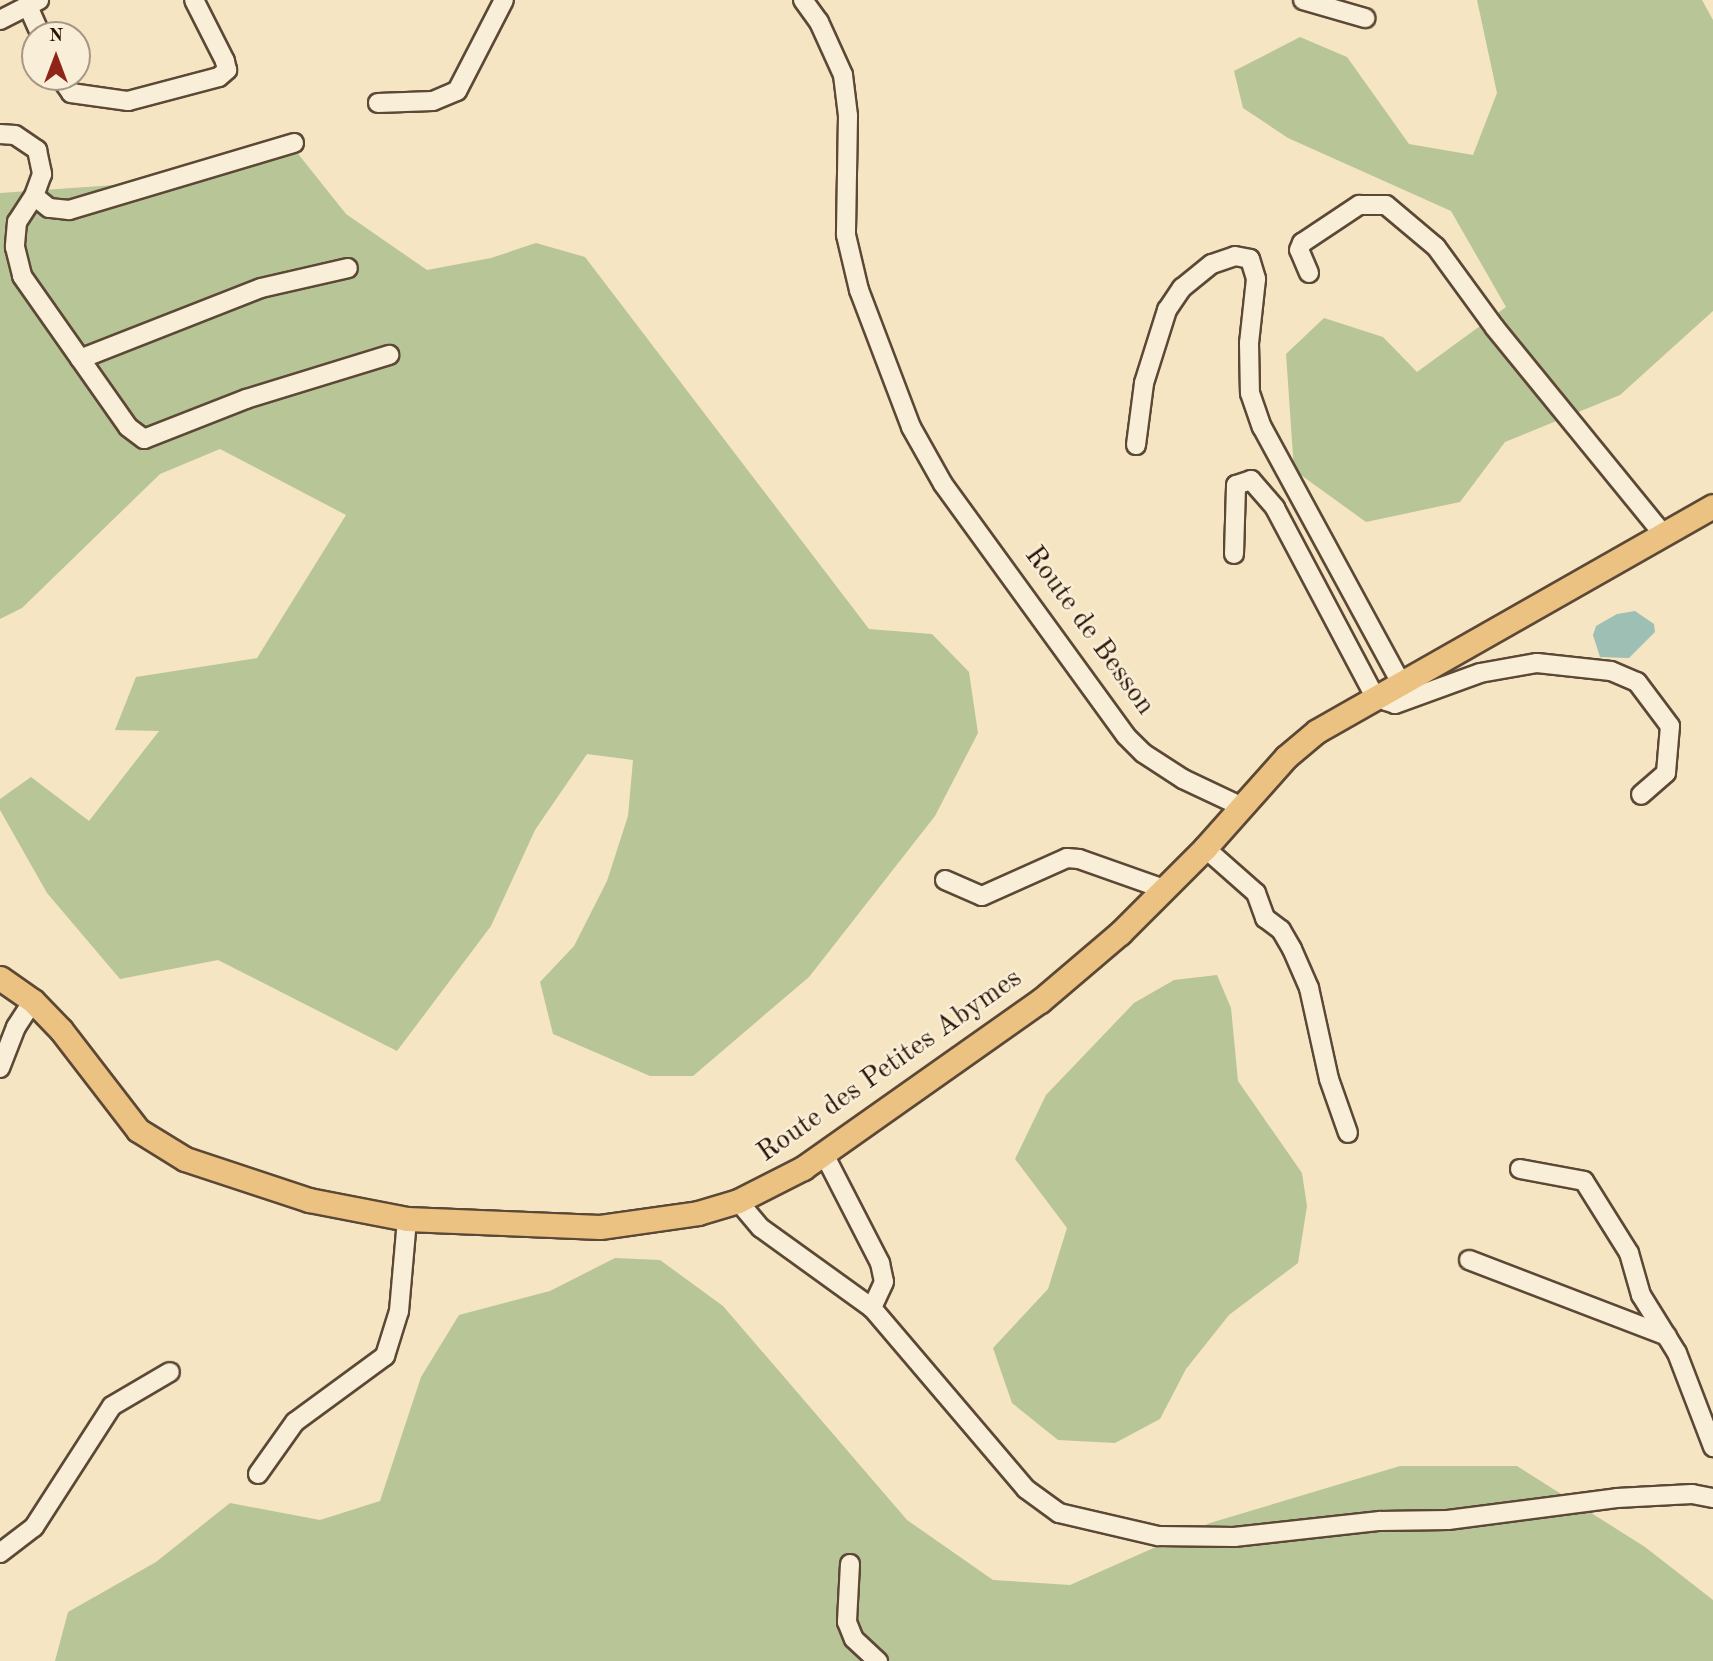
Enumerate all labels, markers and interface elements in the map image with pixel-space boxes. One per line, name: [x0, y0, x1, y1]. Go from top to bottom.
north arrow: [21, 21, 91, 91]
text: N: [49, 27, 63, 46]
street label: Route de Besson: [1017, 540, 1161, 722]
street label: Route des Petites Abymes: [751, 962, 1029, 1170]

